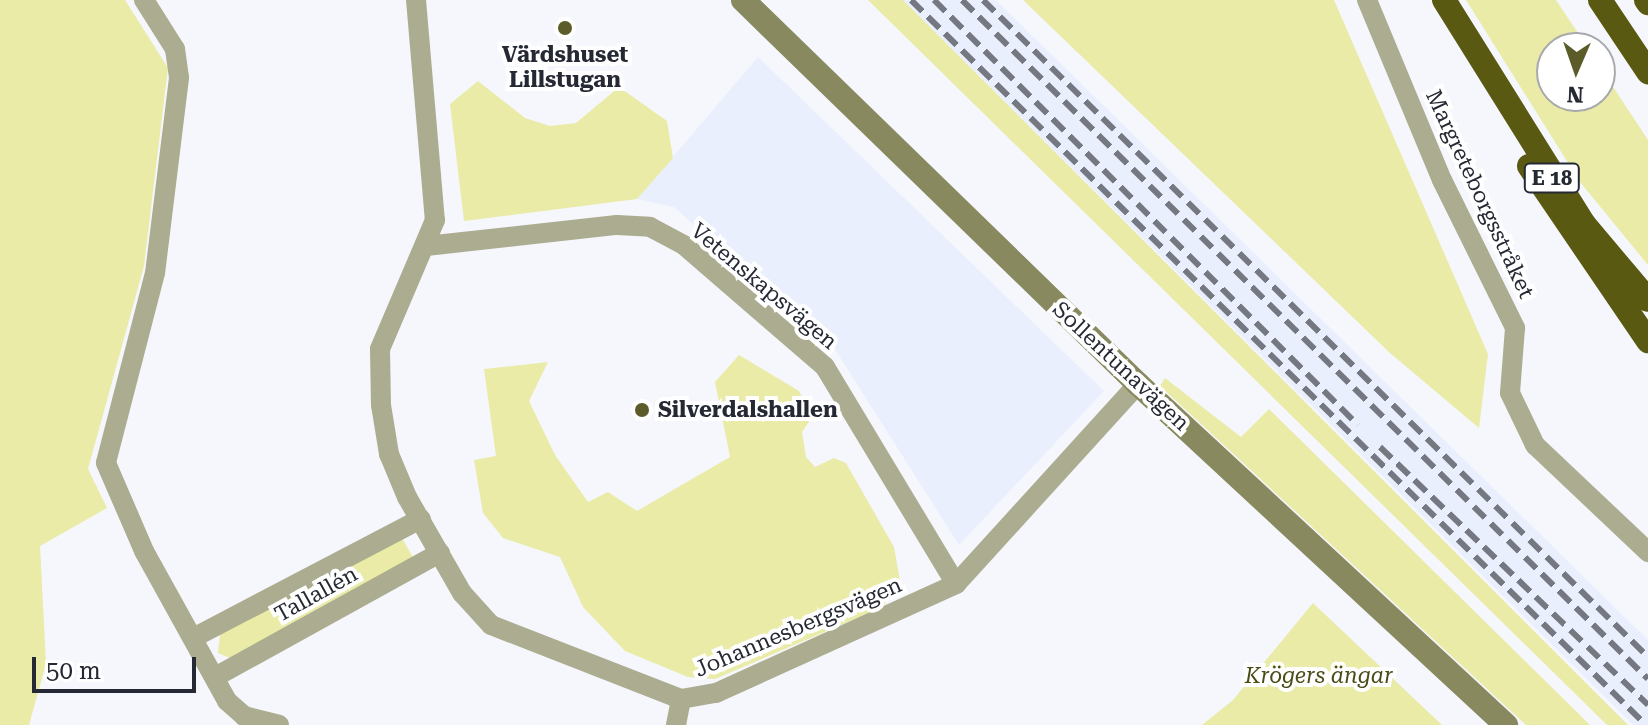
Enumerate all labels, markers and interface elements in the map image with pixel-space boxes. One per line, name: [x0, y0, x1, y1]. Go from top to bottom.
marker: Värdshuset Lillstugan: [556, 19, 574, 37]
north arrow: [1536, 32, 1616, 112]
place label: Värdshuset Lillstugan: [502, 41, 628, 92]
text: N: [1566, 82, 1584, 107]
street label: Margreteborgsstråket: [1420, 86, 1540, 302]
road number: E 18: [1522, 162, 1582, 194]
street label: Vetenskapsvägen: [685, 217, 843, 355]
street label: Sollentunavägen: [1047, 296, 1195, 436]
place label: Silverdalshallen: [658, 397, 838, 423]
marker: Silverdalshallen: [633, 401, 651, 419]
street label: Tallallén: [270, 560, 362, 628]
street label: Johannesbergsvägen: [690, 571, 906, 683]
scale bar: [36, 641, 200, 691]
text: 50 m: [46, 657, 101, 685]
park label: Krögers ängar: [1245, 663, 1393, 689]

